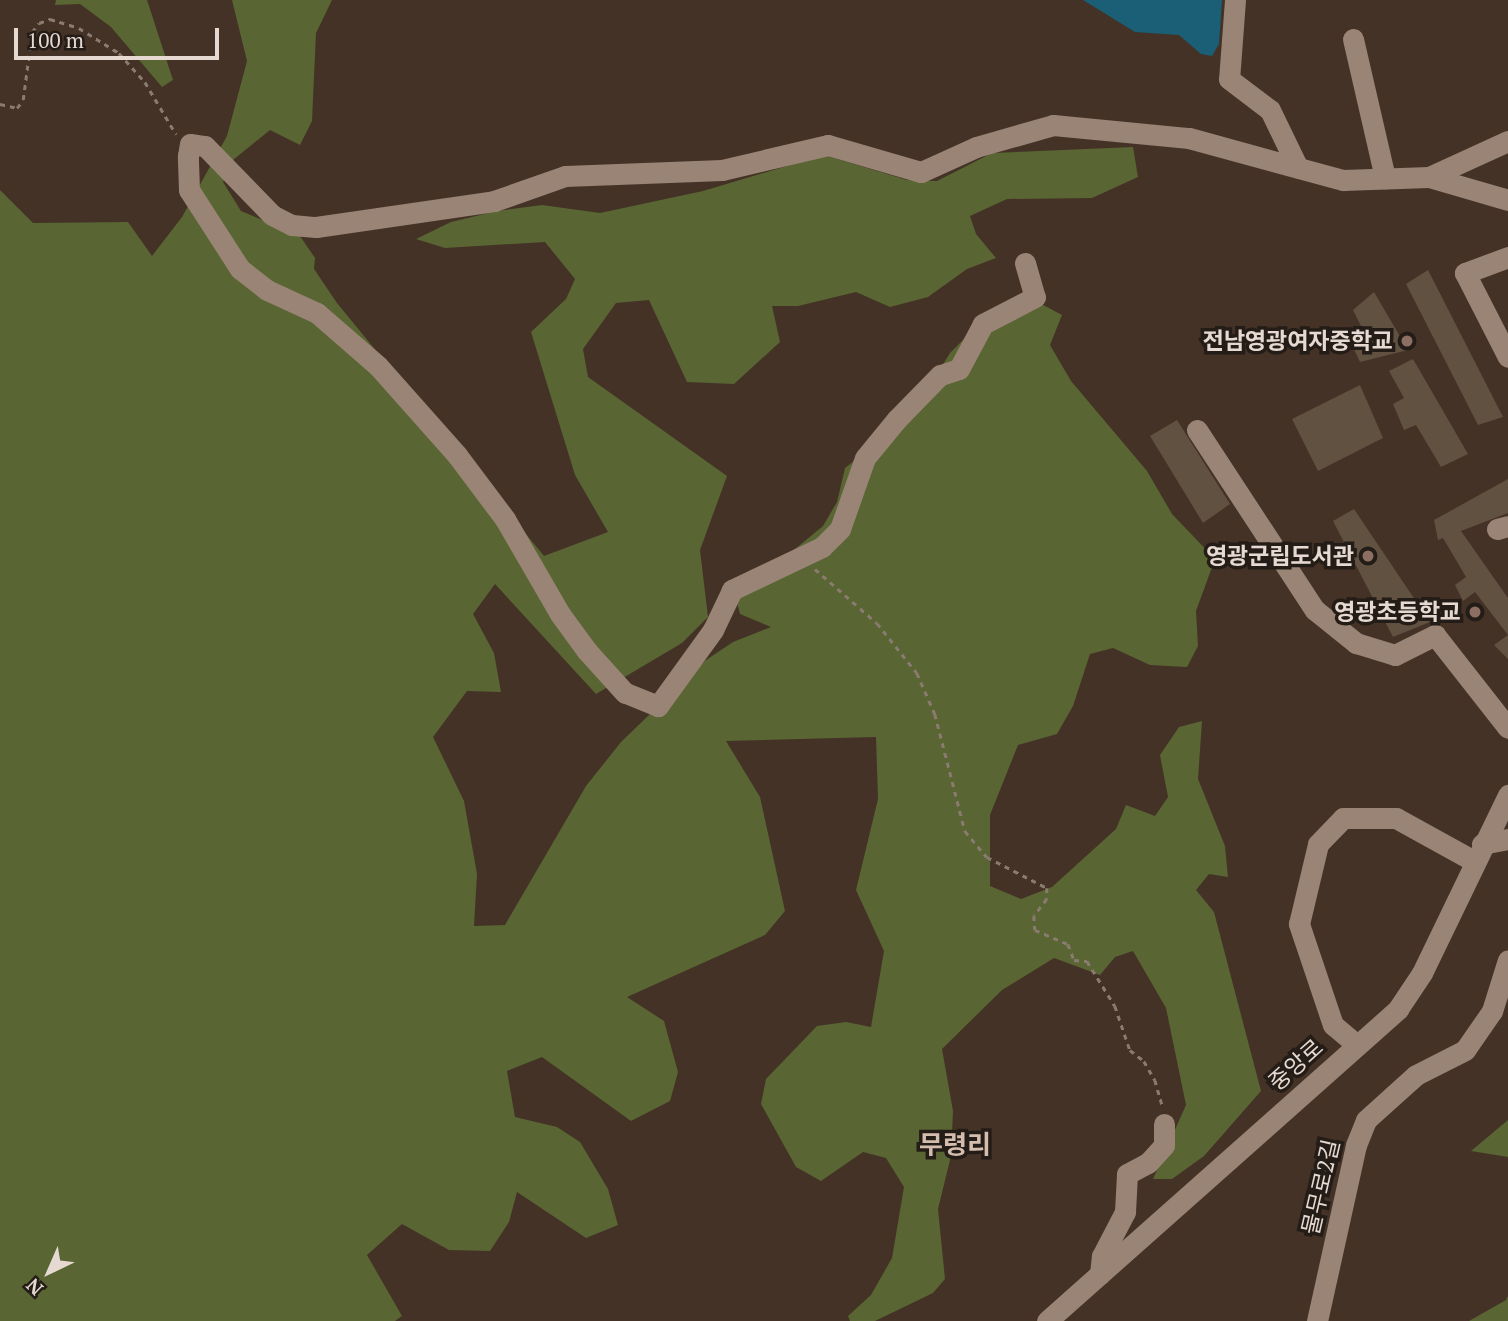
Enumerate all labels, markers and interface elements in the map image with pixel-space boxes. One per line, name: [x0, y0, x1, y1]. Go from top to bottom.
scale bar: [18, 14, 222, 58]
text: 100 m: [27, 26, 84, 54]
place label: 전남영광여자중학교: [1203, 327, 1393, 355]
marker: 전남영광여자중학교: [1399, 333, 1415, 349]
place label: 영광군립도서관: [1206, 542, 1354, 570]
marker: 영광군립도서관: [1360, 548, 1376, 564]
place label: 영광초등학교: [1334, 598, 1461, 626]
marker: 영광초등학교: [1467, 604, 1483, 620]
street label: 중앙로: [1263, 1034, 1329, 1096]
district label: 무령리: [919, 1129, 991, 1161]
street label: 물무로2길: [1297, 1137, 1345, 1237]
north arrow: [14, 1237, 84, 1307]
text: N: [20, 1273, 48, 1301]

